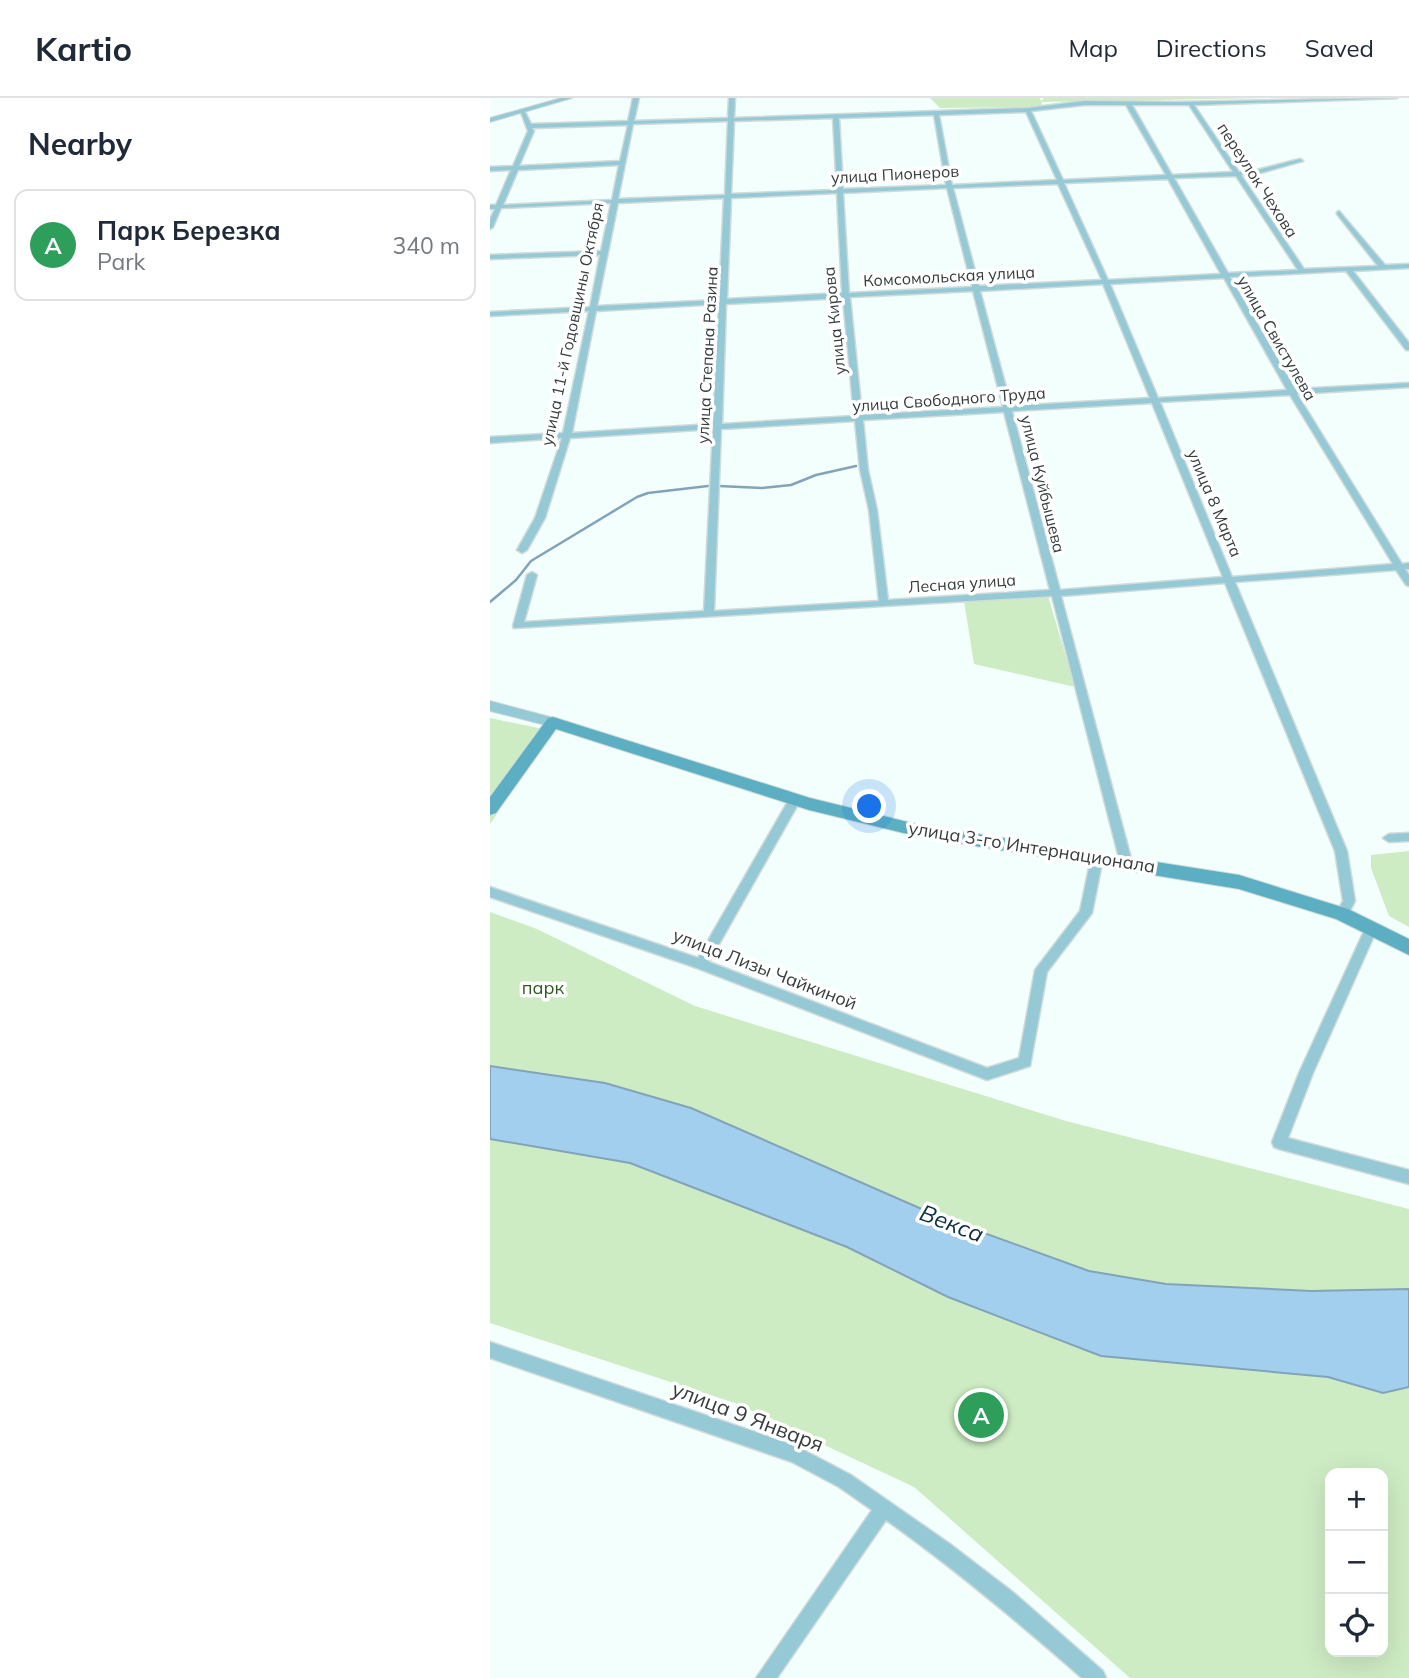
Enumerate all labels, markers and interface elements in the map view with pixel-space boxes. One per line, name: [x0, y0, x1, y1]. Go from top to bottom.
text: Kartio: [35, 28, 132, 69]
text: Map: [1068, 33, 1118, 63]
text: Directions: [1156, 33, 1267, 63]
text: Saved: [1305, 33, 1374, 63]
street label: переулок Чехова: [1213, 119, 1303, 241]
text: Nearby: [28, 125, 132, 163]
street label: улица Пионеров: [830, 161, 960, 187]
street label: улица 11-й Годовщины Октября: [536, 200, 608, 448]
text: Парк Березка: [97, 214, 281, 247]
text: A: [44, 231, 62, 260]
text: 340 m: [392, 231, 460, 260]
text: Park: [97, 247, 145, 276]
street label: Комсомольская улица: [863, 262, 1035, 290]
street label: улица Степана Разина: [692, 266, 722, 444]
street label: улица Кирова: [818, 266, 850, 376]
street label: улица Свистулева: [1233, 272, 1321, 404]
street label: улица Свободного Труда: [852, 382, 1046, 416]
street label: улица Куйбышева: [1016, 413, 1070, 555]
street label: улица 8 Марта: [1183, 446, 1247, 560]
street label: Лесная улица: [907, 569, 1017, 597]
your location: [852, 789, 886, 823]
street label: улица 3-го Интернационала: [907, 816, 1157, 878]
street label: улица Лизы Чайкиной: [670, 923, 860, 1015]
park label: парк: [522, 976, 564, 999]
water label: Векса: [916, 1198, 988, 1248]
street label: улица 9 Января: [668, 1375, 828, 1457]
pin: A: [958, 1389, 1004, 1441]
map controls: [1325, 1468, 1388, 1657]
button: +: [1325, 1468, 1388, 1531]
button: −: [1325, 1531, 1388, 1594]
button: locate: [1325, 1594, 1388, 1657]

